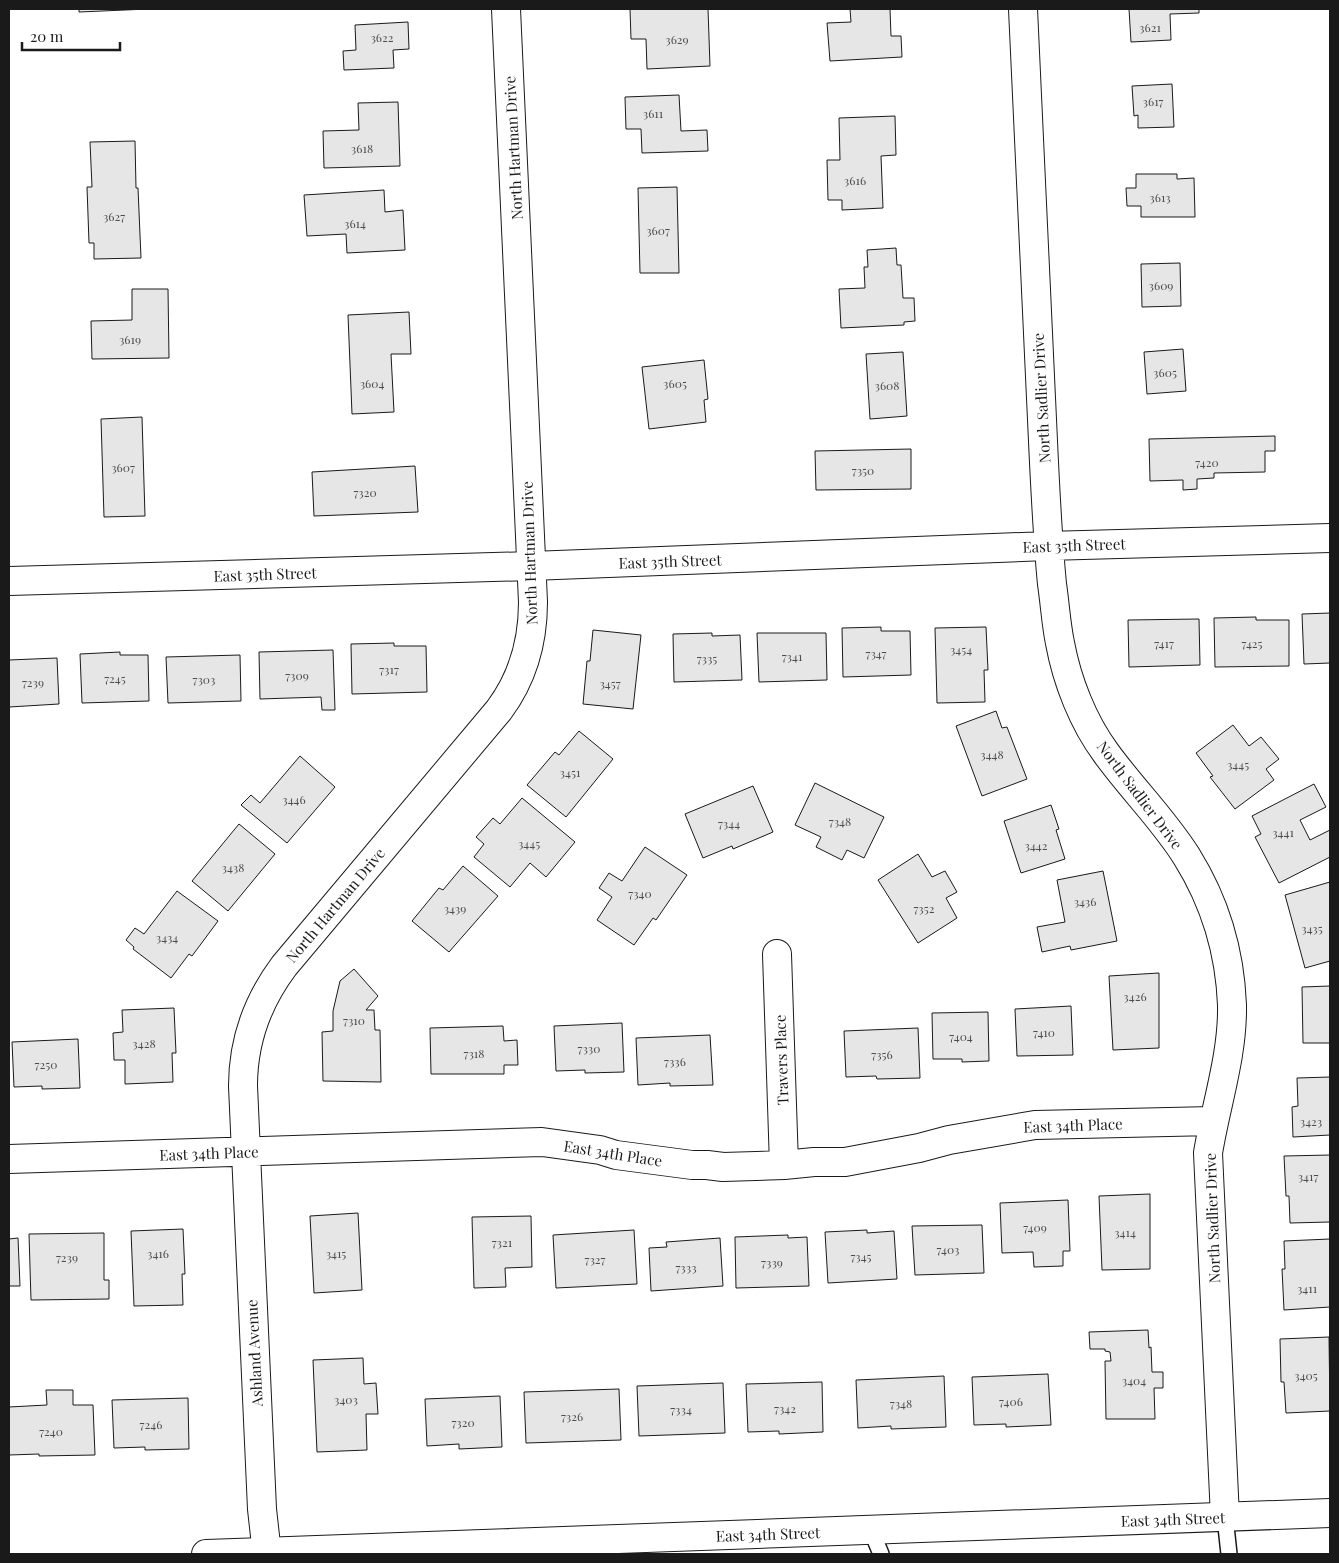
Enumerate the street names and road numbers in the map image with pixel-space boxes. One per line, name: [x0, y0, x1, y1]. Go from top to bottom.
street label: North Hartman Drive: [499, 76, 527, 220]
street label: North Sadlier Drive: [1028, 332, 1054, 464]
street label: North Hartman Drive: [516, 481, 542, 625]
street label: East 35th Street: [1022, 533, 1127, 557]
street label: East 35th Street: [618, 549, 723, 573]
street label: East 35th Street: [213, 562, 318, 586]
street label: North Sadlier Drive: [1093, 737, 1187, 853]
street label: North Hartman Drive: [281, 843, 389, 967]
street label: Travers Place: [769, 1014, 793, 1106]
street label: East 34th Place: [1023, 1113, 1123, 1137]
street label: East 34th Place: [562, 1135, 664, 1171]
street label: East 34th Place: [159, 1141, 259, 1165]
street label: North Sadlier Drive: [1200, 1152, 1224, 1284]
street label: Ashland Avenue: [241, 1299, 267, 1408]
street label: East 34th Street: [1120, 1507, 1226, 1531]
street label: East 34th Street: [715, 1522, 821, 1546]

